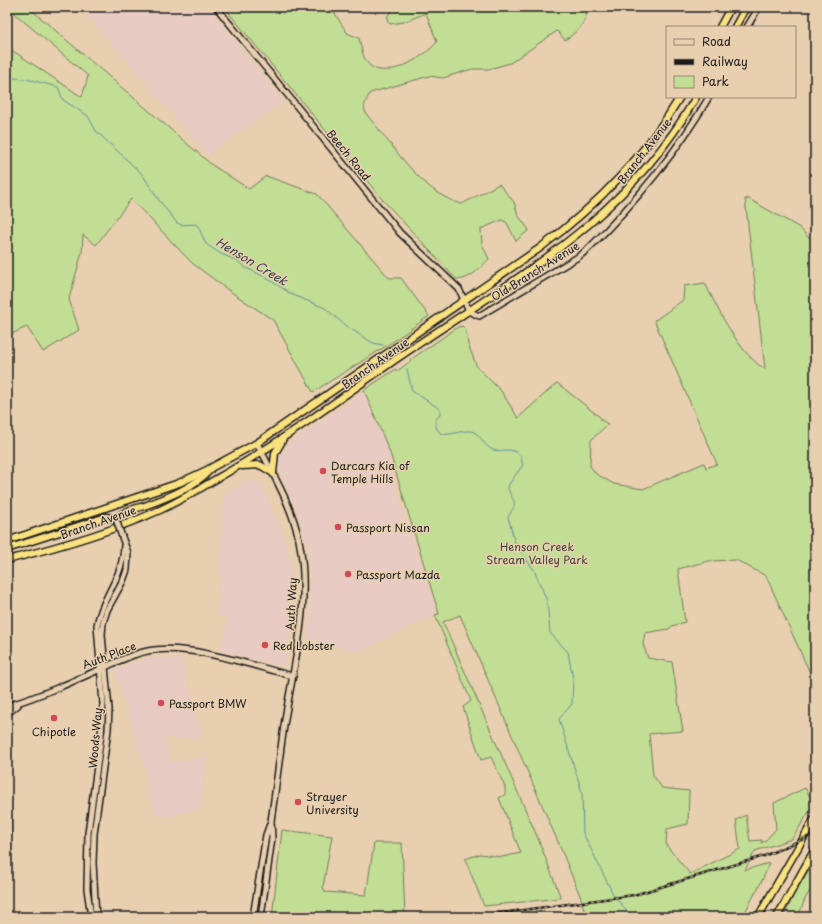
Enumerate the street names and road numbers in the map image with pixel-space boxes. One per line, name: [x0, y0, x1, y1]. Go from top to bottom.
street label: Branch Avenue: [613, 115, 675, 187]
street label: Beech Road: [323, 126, 375, 184]
street label: Old Branch Avenue: [488, 237, 582, 305]
street label: Branch Avenue: [338, 333, 412, 393]
street label: Branch Avenue: [58, 501, 138, 543]
street label: Auth Way: [281, 577, 301, 631]
street label: Auth Place: [80, 637, 138, 673]
street label: Woods Way: [84, 707, 106, 769]

